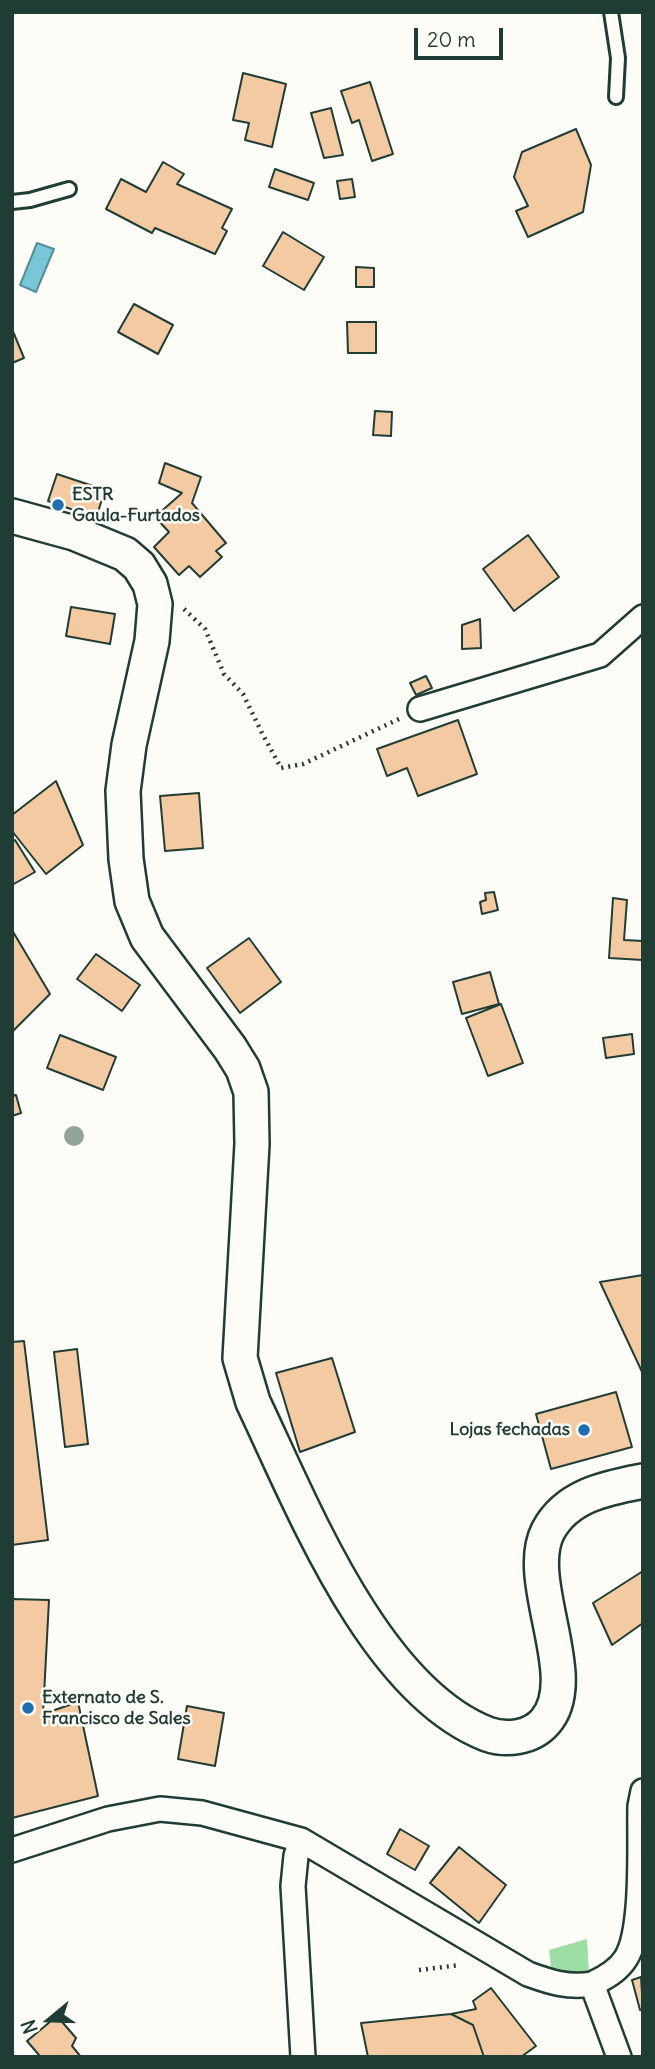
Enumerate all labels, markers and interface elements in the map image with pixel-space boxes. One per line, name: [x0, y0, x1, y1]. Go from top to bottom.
scale bar: [417, 14, 506, 58]
text: 20 m: [427, 26, 476, 53]
place label: ESTR Gaula-Furtados: [72, 484, 200, 526]
marker: ESTR Gaula-Furtados: [50, 497, 66, 513]
place label: Lojas fechadas: [450, 1419, 570, 1441]
marker: Lojas fechadas: [576, 1422, 592, 1438]
place label: Externato de S. Francisco de Sales: [42, 1687, 191, 1730]
marker: Externato de S. Francisco de Sales: [20, 1700, 36, 1716]
north arrow: [14, 1985, 84, 2055]
text: N: [16, 2017, 43, 2037]

